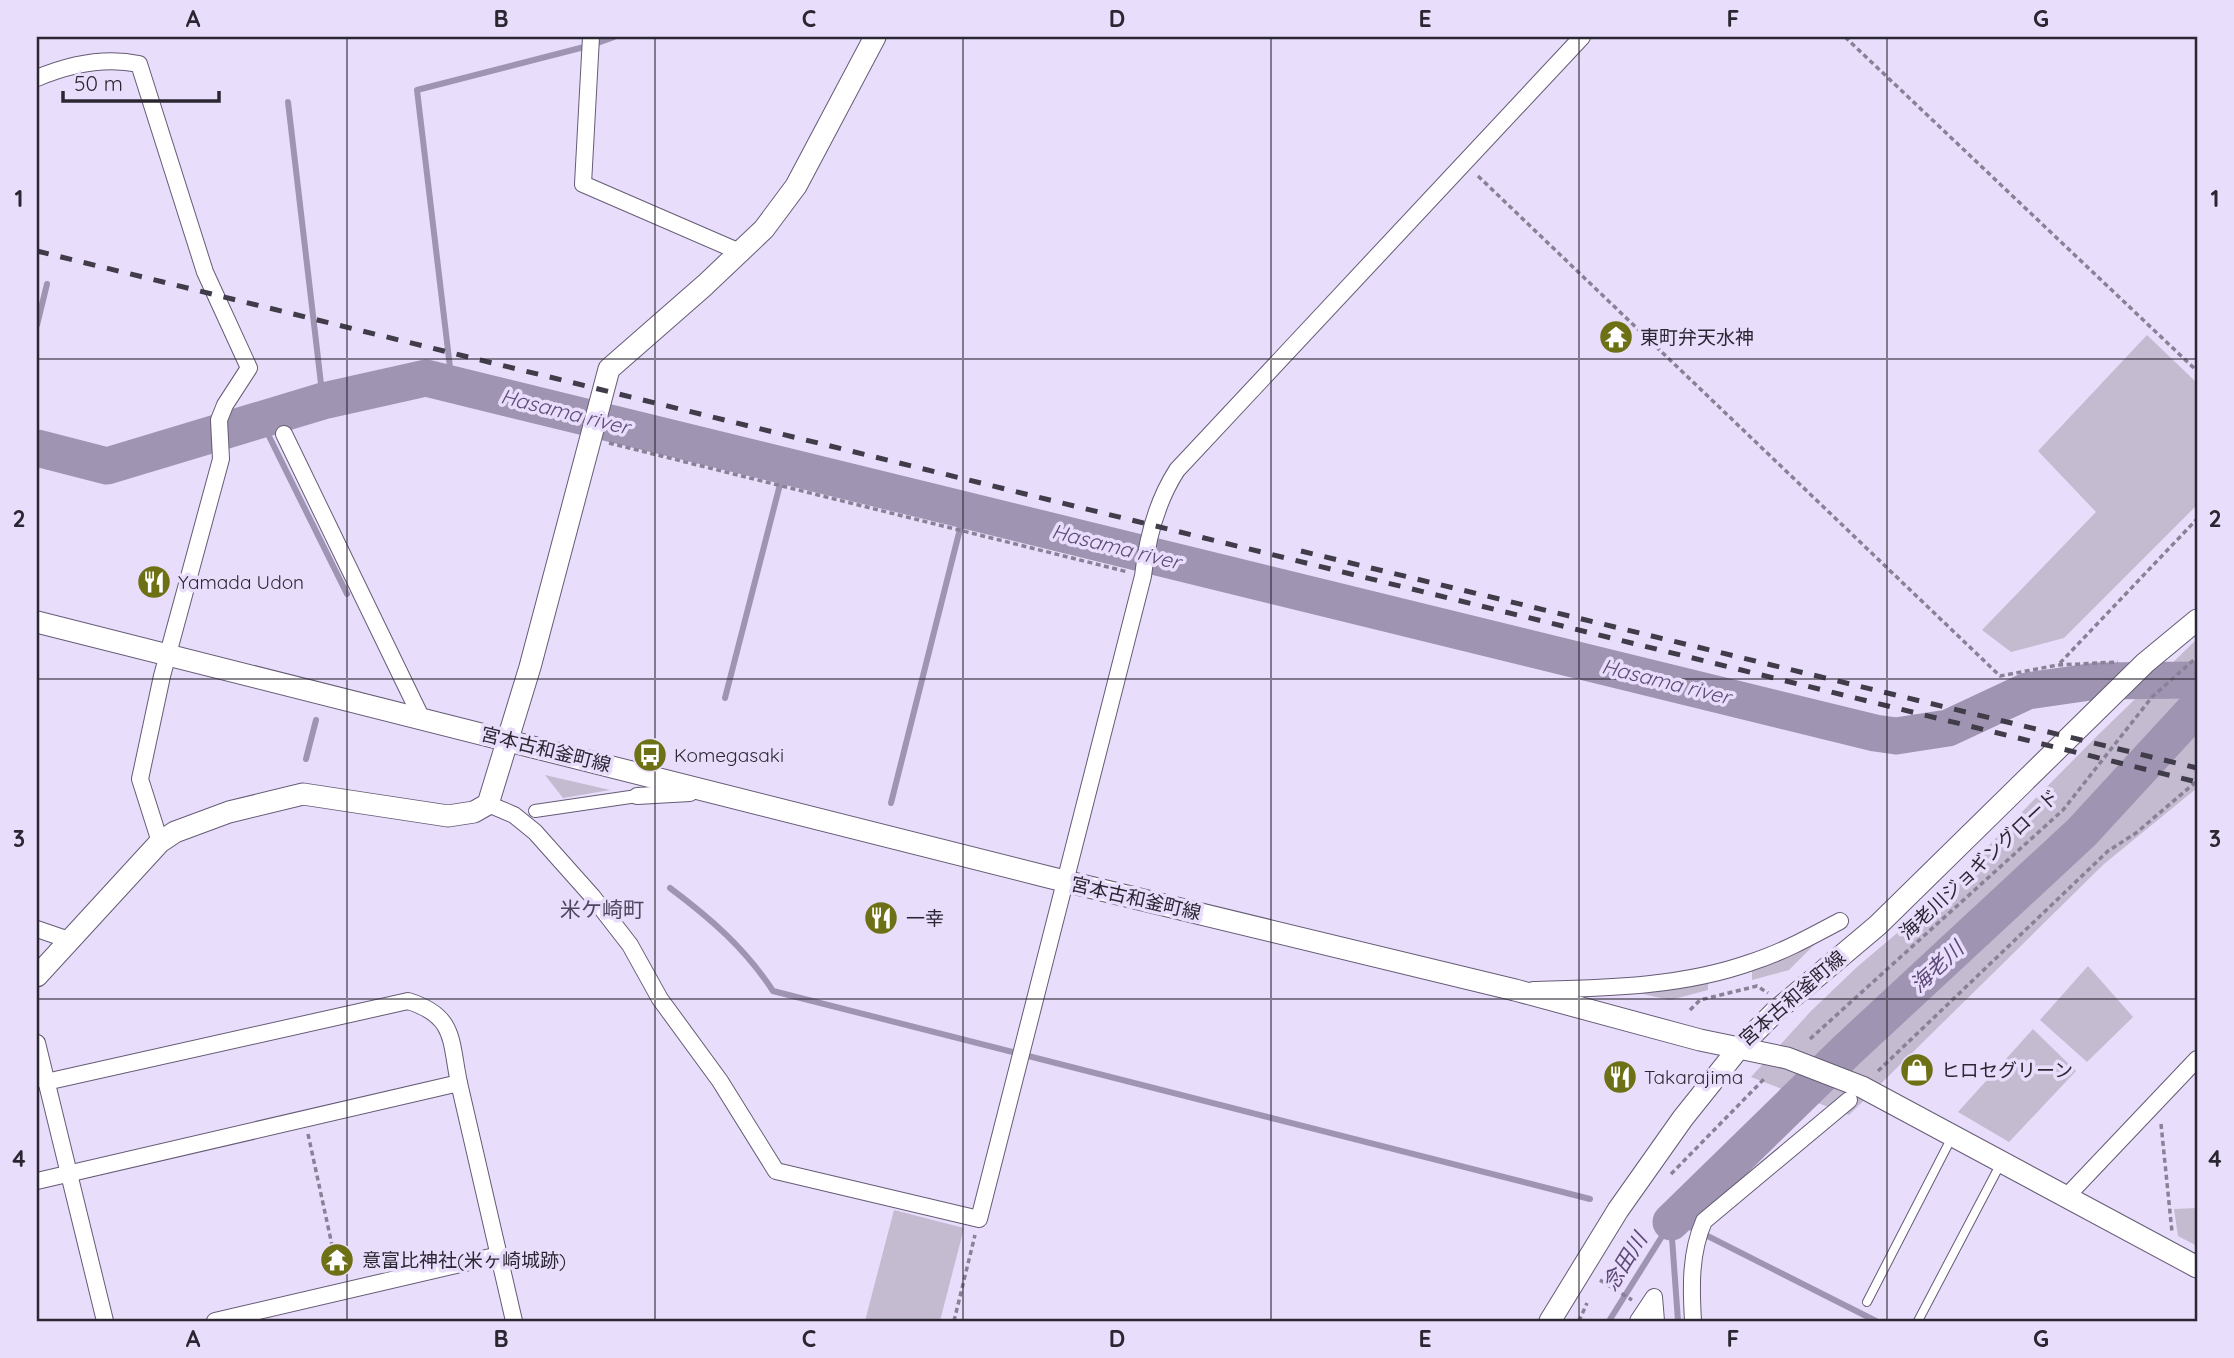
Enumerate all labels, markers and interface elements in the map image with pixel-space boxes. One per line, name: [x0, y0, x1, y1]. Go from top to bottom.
text: A: [186, 4, 201, 33]
text: B: [493, 4, 509, 33]
text: C: [802, 4, 816, 33]
text: D: [1109, 4, 1125, 33]
text: E: [1418, 4, 1432, 33]
text: F: [1727, 4, 1739, 33]
text: G: [2033, 4, 2049, 33]
scale bar: [63, 60, 219, 104]
text: 50 m: [74, 70, 123, 96]
text: 1: [15, 184, 23, 213]
text: 1: [2211, 184, 2219, 213]
temple icon: 東町弁天水神: [1597, 318, 1635, 356]
place label: 東町弁天水神: [1640, 325, 1754, 349]
water label: Hasama river: [498, 382, 635, 440]
text: 2: [12, 504, 26, 533]
text: 2: [2208, 504, 2222, 533]
water label: Hasama river: [1049, 517, 1186, 575]
restaurant icon: Yamada Udon: [135, 563, 173, 601]
place label: Yamada Udon: [178, 570, 304, 594]
water label: Hasama river: [1599, 652, 1736, 710]
street label: 宮本古和釜町線: [479, 721, 613, 777]
bus stop icon: Komegasaki: [631, 736, 669, 774]
place label: Komegasaki: [674, 743, 784, 767]
street label: 海老川ジョギングロード: [1894, 784, 2064, 944]
text: 3: [13, 824, 25, 853]
text: 3: [2209, 824, 2221, 853]
street label: 宮本古和釜町線: [1068, 871, 1204, 925]
district label: 米ケ崎町: [560, 896, 644, 922]
restaurant icon: 一幸: [862, 899, 900, 937]
place label: 一幸: [906, 906, 944, 930]
water label: 海老川: [1904, 934, 1970, 997]
street label: 宮本古和釜町線: [1734, 945, 1850, 1051]
shop icon: ヒロセグリーン: [1898, 1051, 1936, 1089]
restaurant icon: Takarajima: [1601, 1058, 1639, 1096]
place label: ヒロセグリーン: [1941, 1058, 2073, 1082]
place label: Takarajima: [1644, 1065, 1743, 1089]
text: 4: [12, 1144, 26, 1173]
text: 4: [2208, 1144, 2222, 1173]
water label: 念田川: [1596, 1226, 1653, 1295]
temple icon: 意富比神社(米ヶ崎城跡): [318, 1241, 356, 1279]
place label: 意富比神社(米ヶ崎城跡): [362, 1248, 566, 1272]
text: A: [186, 1324, 201, 1353]
text: B: [493, 1324, 509, 1353]
text: C: [802, 1324, 816, 1353]
text: D: [1109, 1324, 1125, 1353]
text: E: [1418, 1324, 1432, 1353]
text: F: [1727, 1324, 1739, 1353]
text: G: [2033, 1324, 2049, 1353]

